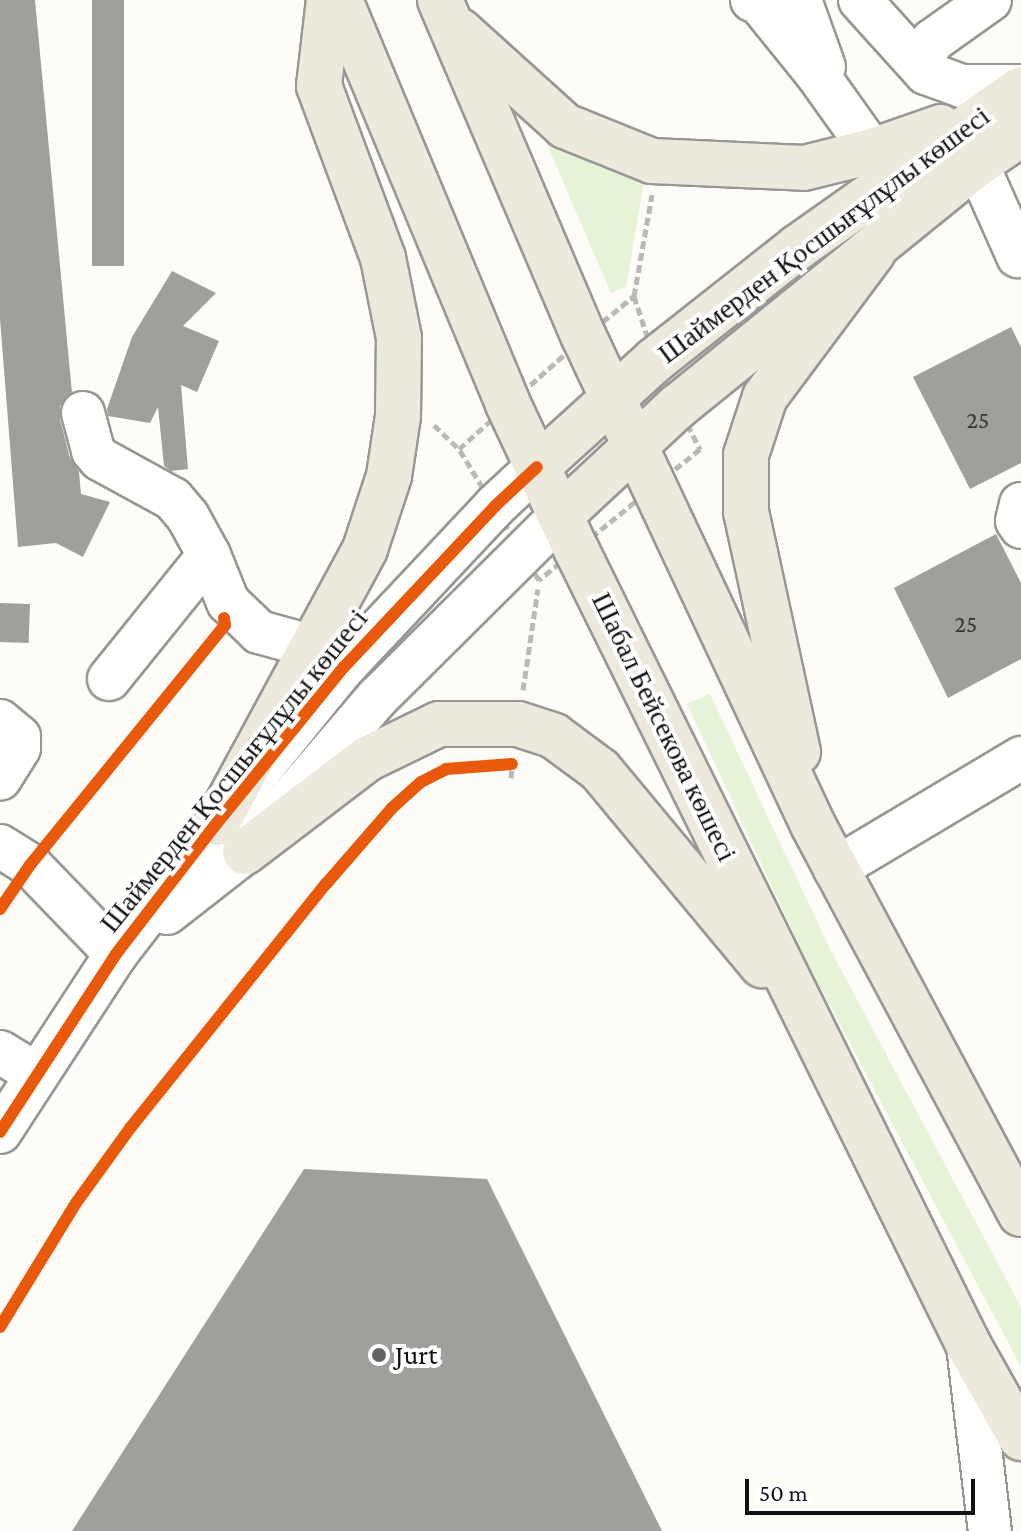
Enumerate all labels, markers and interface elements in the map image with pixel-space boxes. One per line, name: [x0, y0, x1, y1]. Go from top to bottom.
street label: Шаймерден Қосшығұлұлы көшесі: [652, 99, 996, 371]
house number: 25: [967, 406, 989, 434]
street label: Шабал Бейсекова көшесі: [584, 587, 744, 867]
street label: Шаймерден Қосшығұлұлы көшесі: [93, 602, 375, 940]
house number: 25: [955, 610, 977, 638]
place label: Jurt: [395, 1338, 437, 1372]
marker: Jurt: [370, 1346, 388, 1364]
scale bar: [749, 1463, 979, 1513]
text: 50 m: [759, 1479, 808, 1506]

